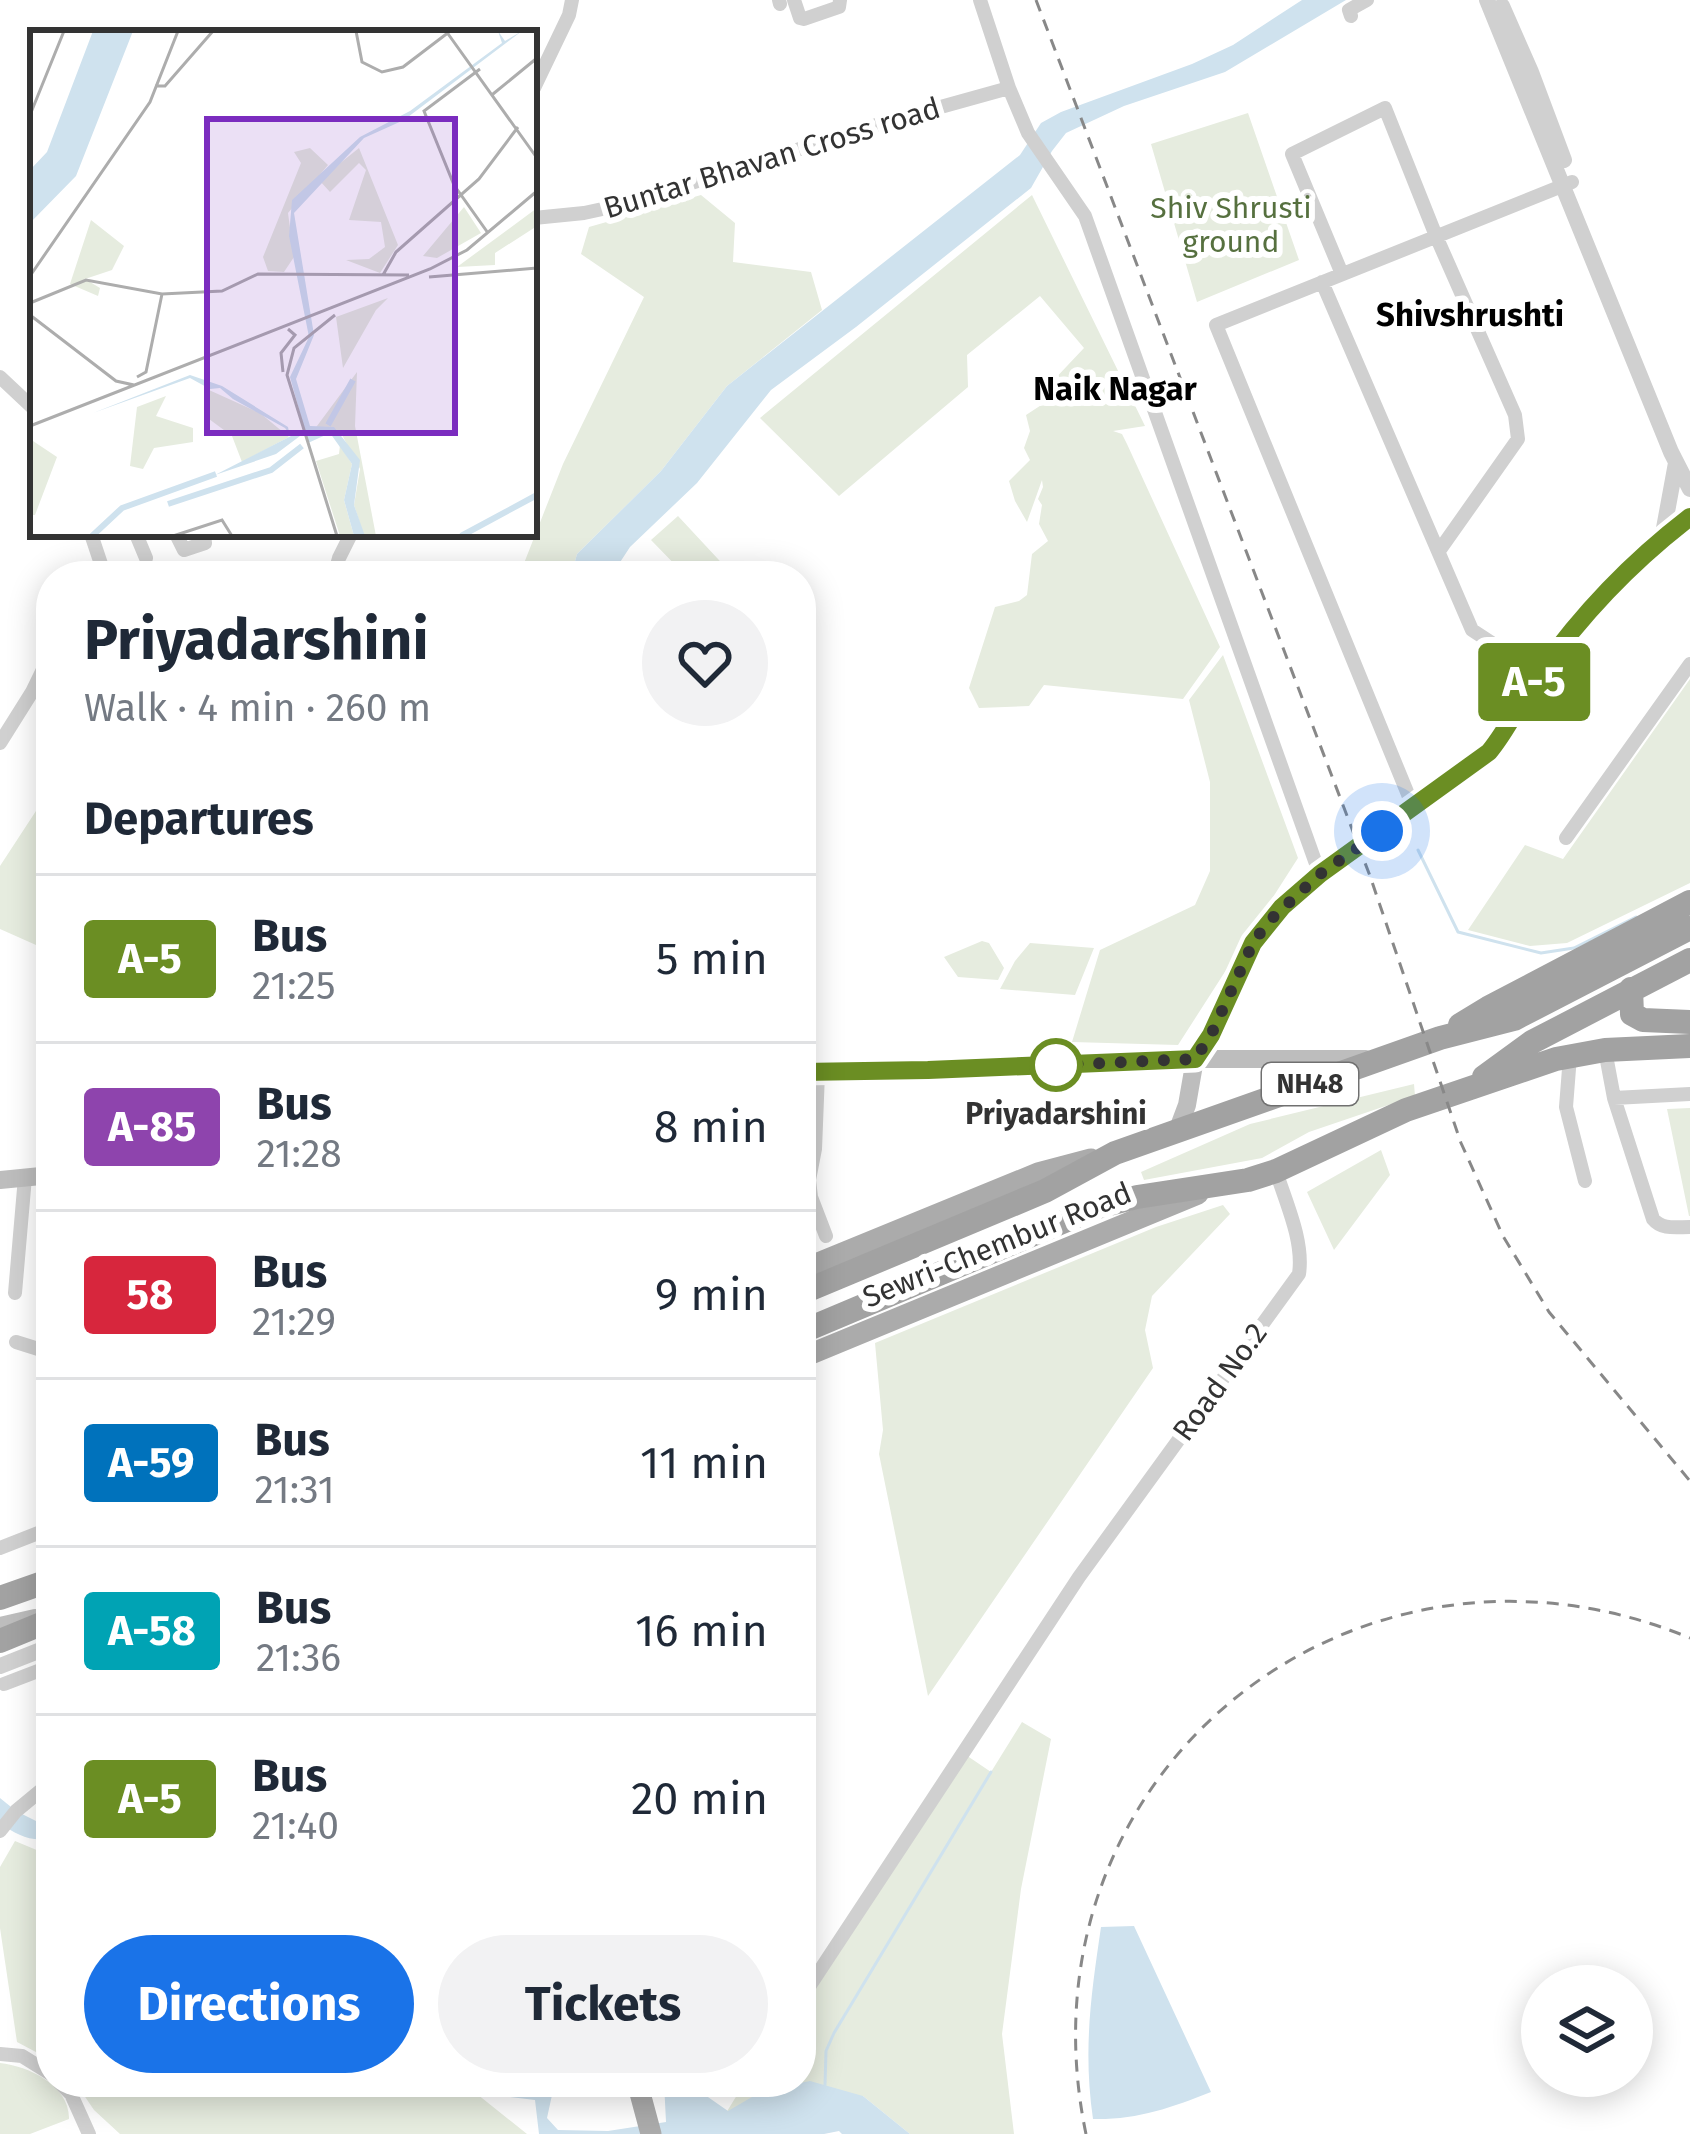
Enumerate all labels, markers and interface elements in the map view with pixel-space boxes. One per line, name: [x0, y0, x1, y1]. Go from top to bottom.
inset map: [30, 30, 537, 537]
street label: Buntar Bhavan Cross road: [599, 90, 945, 226]
park label: Shiv Shrusti ground: [1150, 190, 1312, 260]
district label: Shivshrushti: [1376, 295, 1564, 335]
district label: Naik Nagar: [1033, 369, 1198, 409]
button: heart: [642, 600, 768, 726]
text: Priyadarshini: [84, 606, 429, 674]
line badge: A-5: [1465, 643, 1603, 721]
text: A-5: [1502, 657, 1566, 707]
text: Walk · 4 min · 260 m: [84, 685, 431, 731]
text: Departures: [84, 792, 314, 846]
your location: [1352, 801, 1412, 861]
text: Bus: [252, 909, 327, 963]
text: 5 min: [656, 932, 768, 986]
text: A-5: [118, 934, 182, 984]
text: 21:25: [252, 963, 335, 1009]
marker: Priyadarshini: [1031, 1040, 1081, 1090]
road number: NH48: [1262, 1063, 1358, 1105]
text: Bus: [256, 1077, 332, 1131]
place label: Priyadarshini: [965, 1096, 1147, 1132]
text: 8 min: [654, 1100, 768, 1154]
text: A-85: [108, 1102, 196, 1152]
text: 21:28: [256, 1131, 342, 1177]
street label: Sewri-Chembur Road: [857, 1175, 1137, 1315]
text: Bus: [252, 1245, 327, 1299]
text: 9 min: [655, 1268, 768, 1322]
text: 58: [127, 1270, 173, 1320]
text: 21:29: [252, 1299, 336, 1345]
street label: Road No.2: [1165, 1316, 1275, 1448]
text: Bus: [254, 1413, 330, 1467]
text: 11 min: [640, 1436, 768, 1490]
text: A-59: [108, 1438, 194, 1488]
text: 21:31: [254, 1467, 335, 1513]
text: Bus: [256, 1581, 331, 1635]
text: 16 min: [635, 1604, 768, 1658]
text: A-58: [108, 1606, 196, 1656]
text: 21:36: [256, 1635, 341, 1681]
text: Bus: [252, 1749, 327, 1803]
text: 20 min: [631, 1772, 768, 1826]
text: A-5: [118, 1774, 182, 1824]
text: 21:40: [252, 1803, 339, 1849]
button: Directions: [84, 1935, 414, 2073]
button: Tickets: [438, 1935, 768, 2073]
map controls: [1521, 1965, 1653, 2097]
button: layers: [1521, 1965, 1653, 2097]

